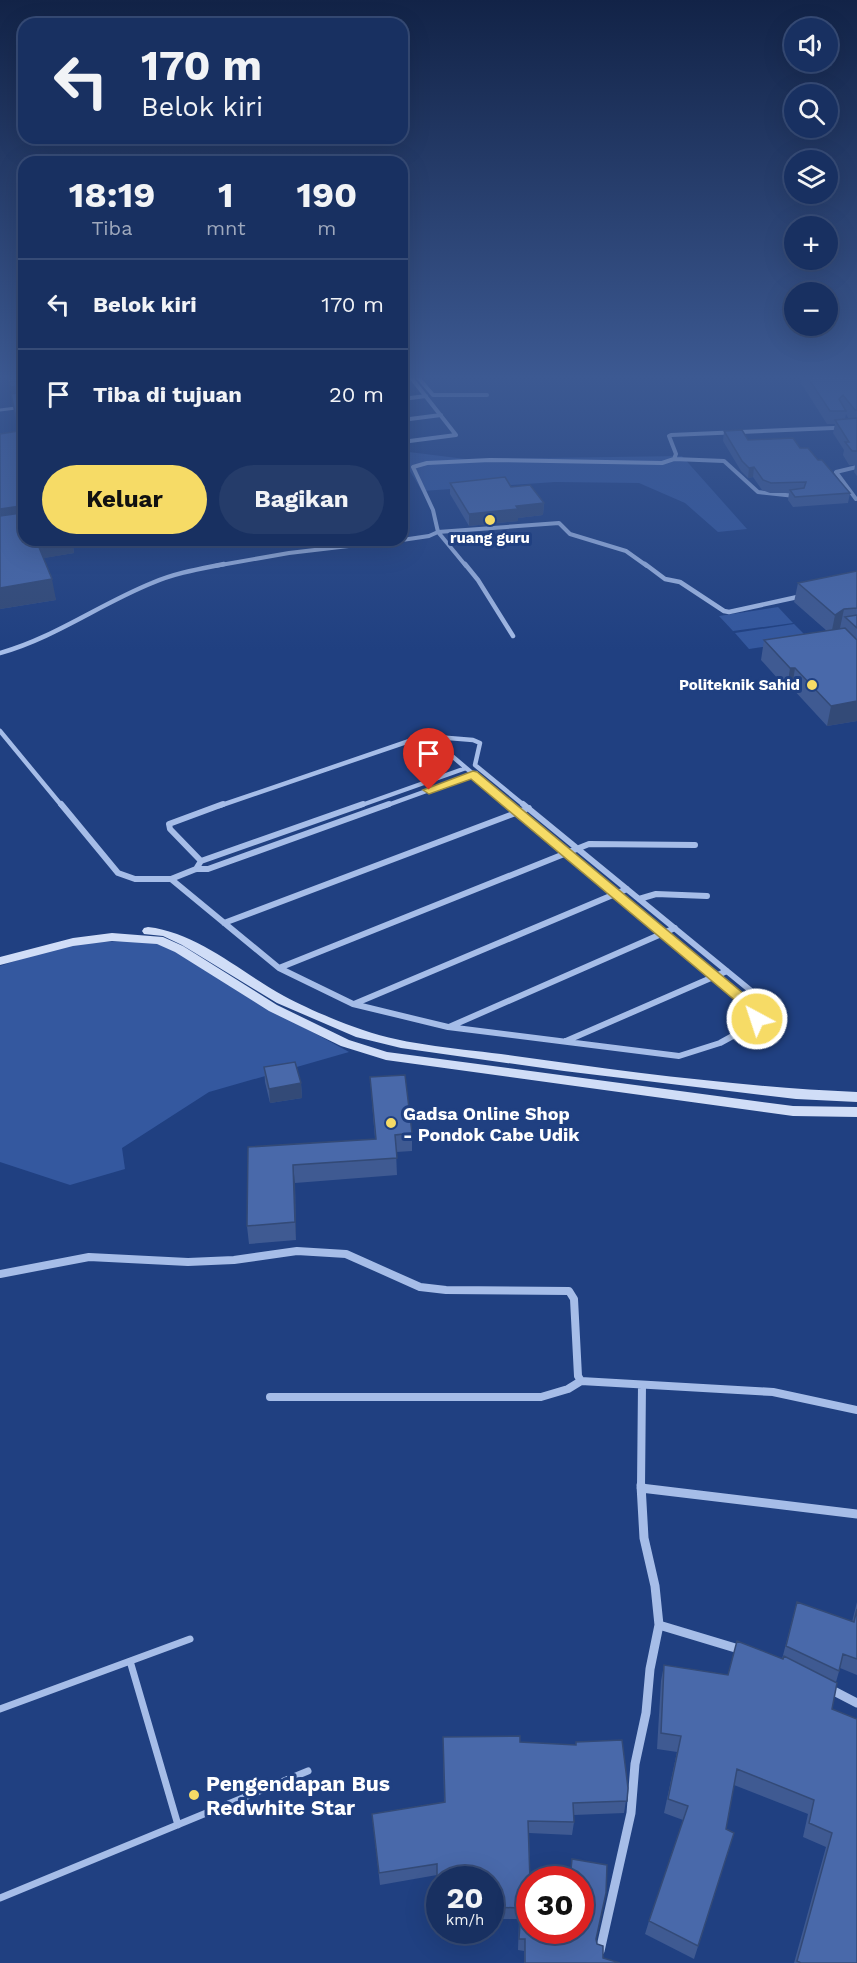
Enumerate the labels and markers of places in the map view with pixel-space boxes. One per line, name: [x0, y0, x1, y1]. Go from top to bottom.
marker: ruang guru: [483, 513, 497, 527]
place label: ruang guru: [450, 529, 530, 547]
place label: Politeknik Sahid: [679, 676, 800, 694]
marker: Politeknik Sahid: [805, 678, 819, 692]
pin: [403, 728, 454, 790]
place label: Gadsa Online Shop - Pondok Cabe Udik: [403, 1103, 580, 1145]
marker: Gadsa Online Shop - Pondok Cabe Udik: [384, 1116, 398, 1130]
place label: Pengendapan Bus Redwhite Star: [206, 1771, 390, 1820]
marker: Pengendapan Bus Redwhite Star: [187, 1788, 201, 1802]

